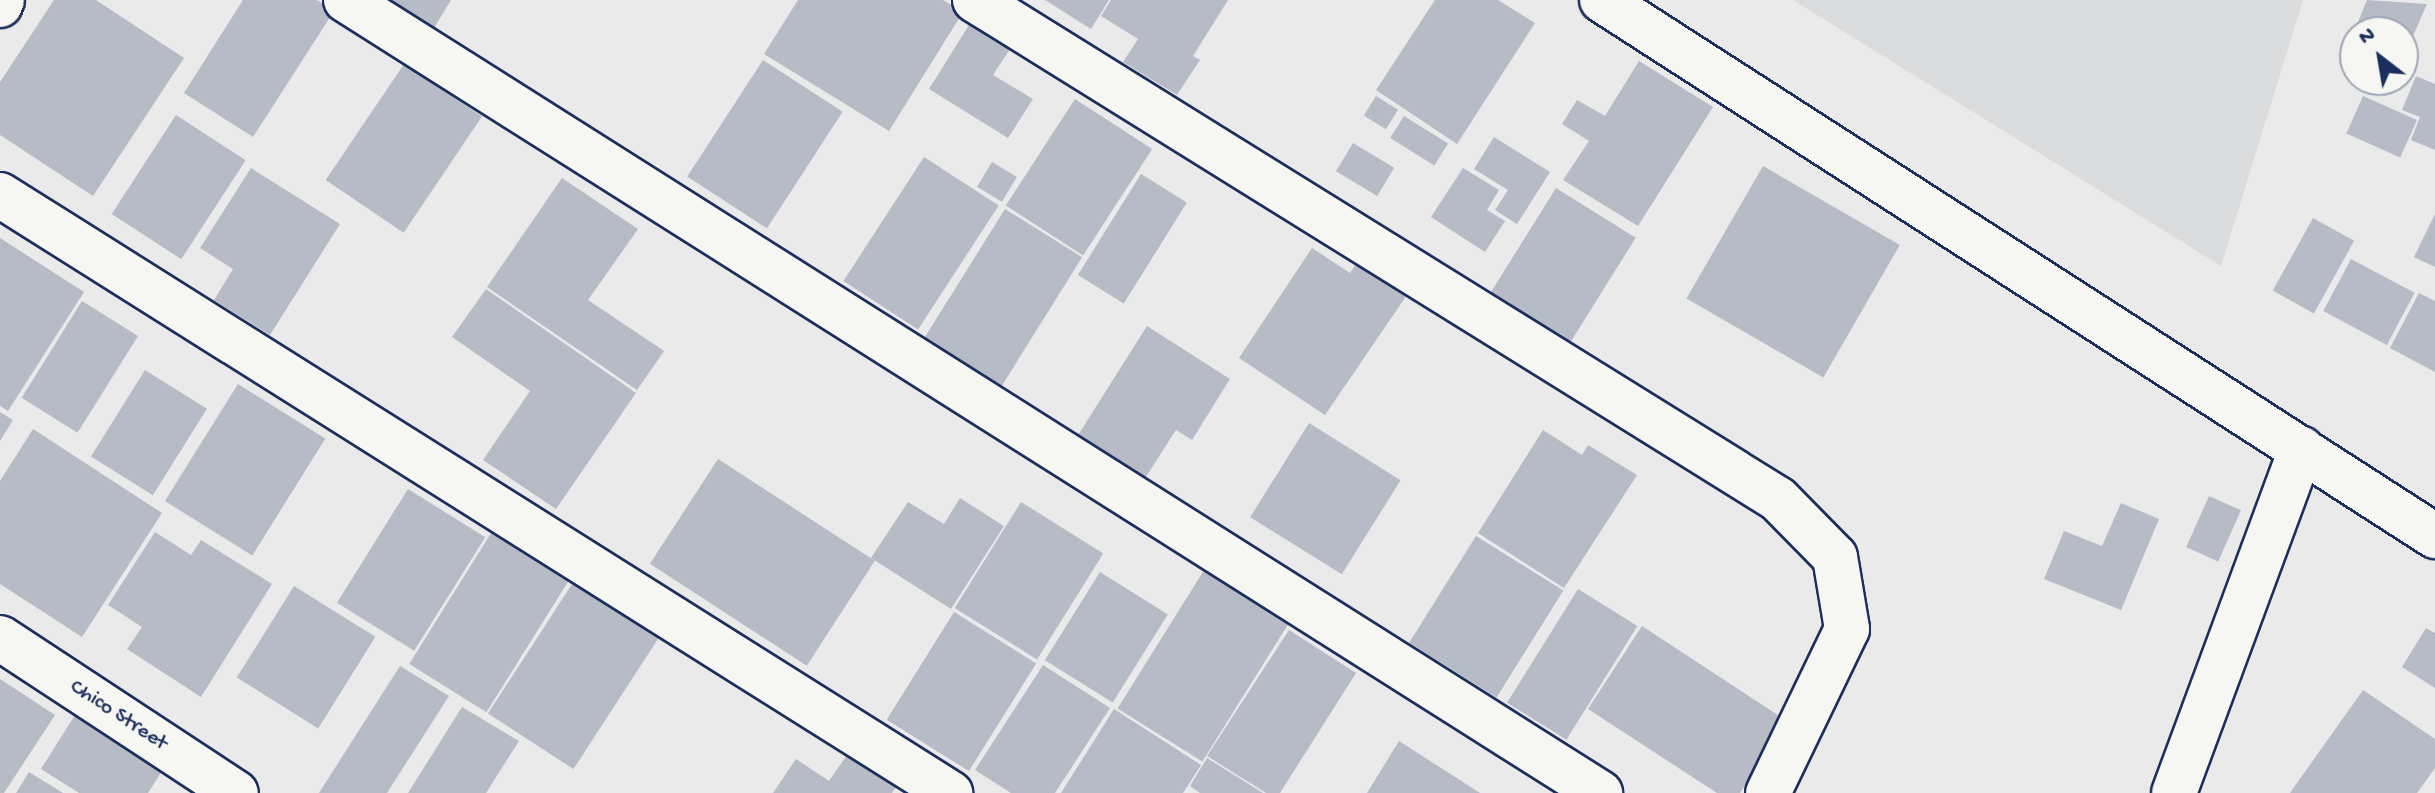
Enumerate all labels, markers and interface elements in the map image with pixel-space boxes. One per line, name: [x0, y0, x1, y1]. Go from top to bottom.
north arrow: [2339, 16, 2419, 96]
text: N: [2355, 22, 2381, 52]
street label: Chico Street: [64, 675, 172, 757]

